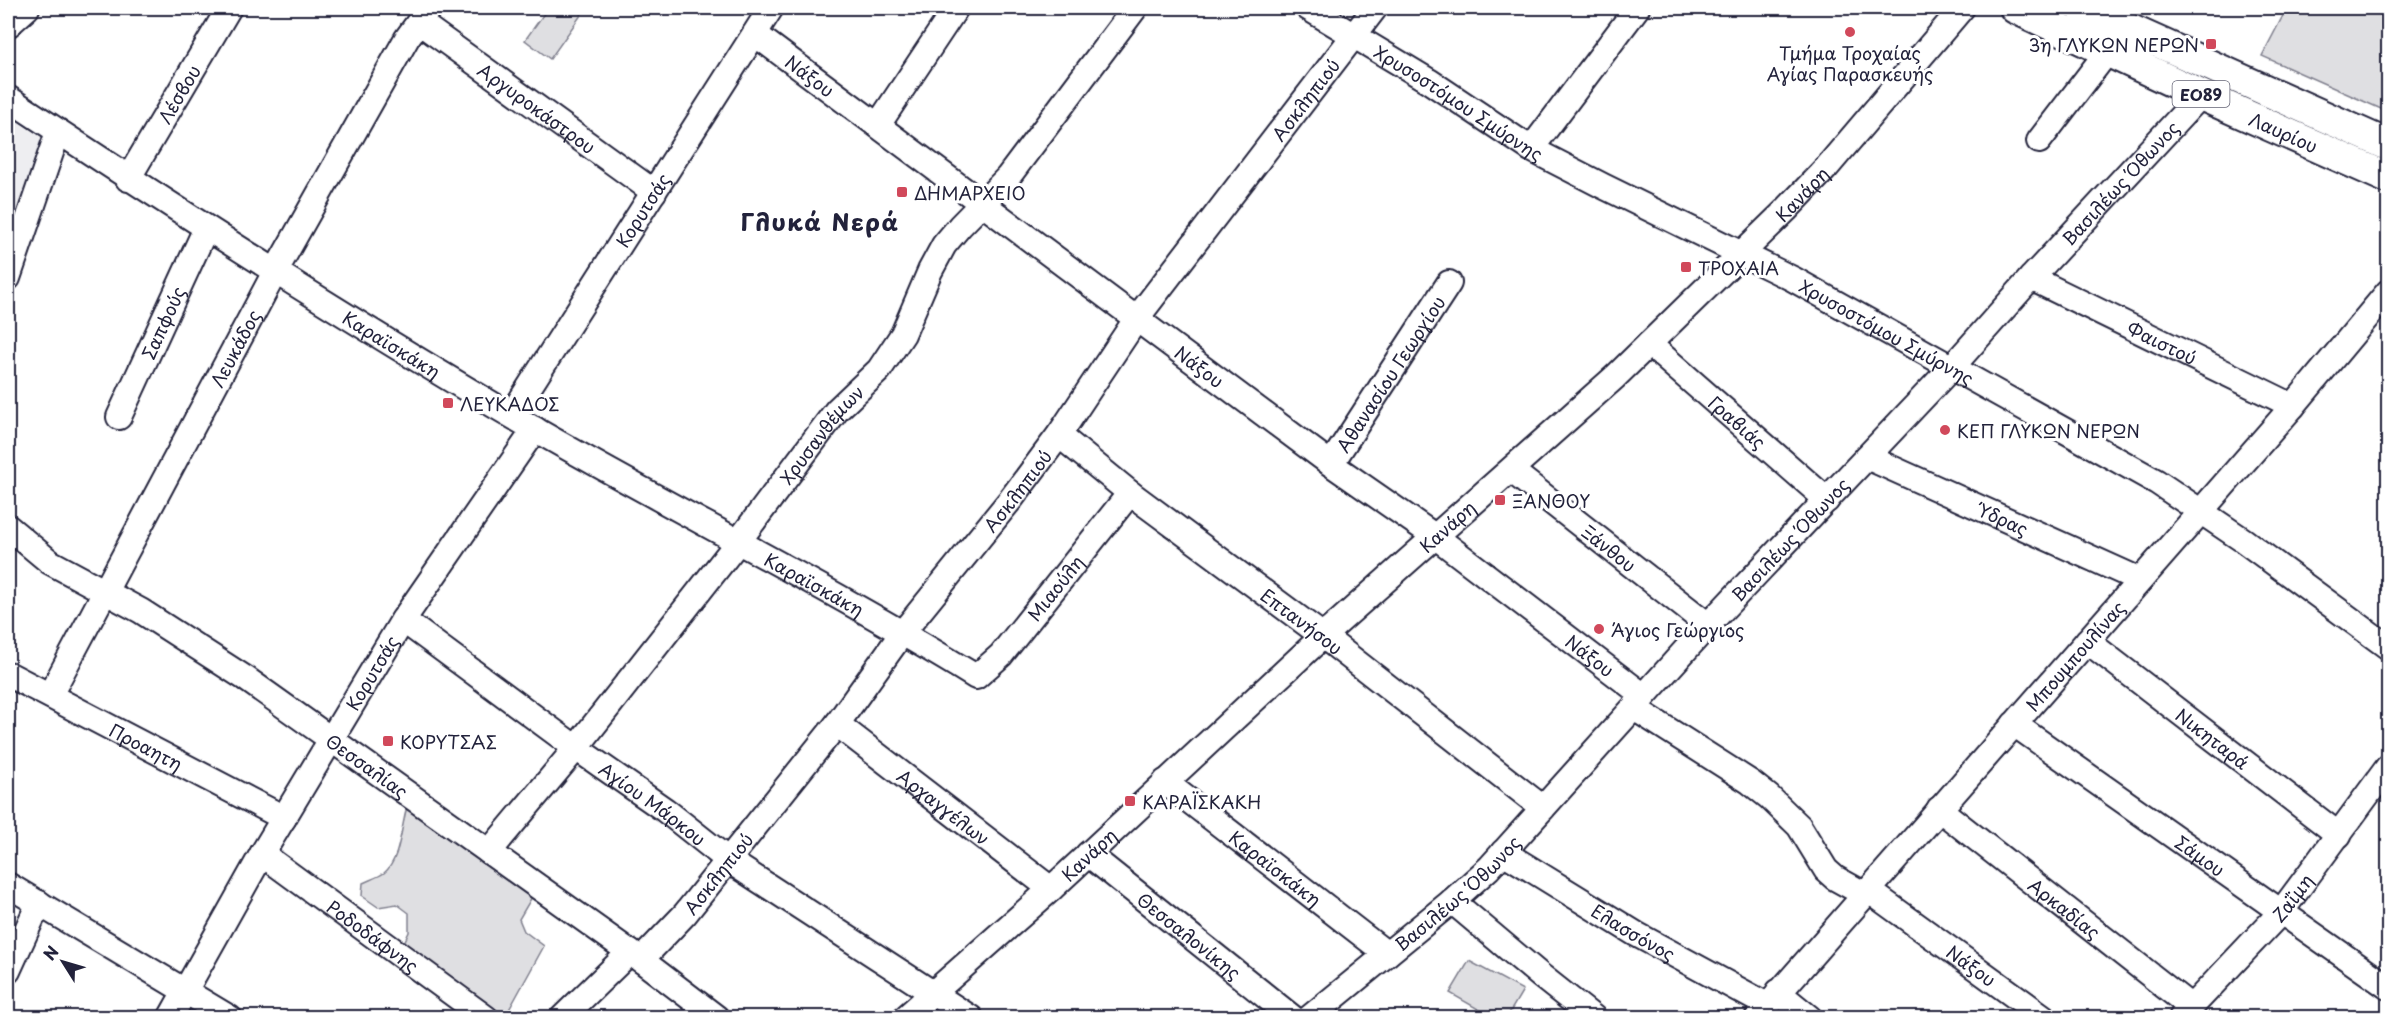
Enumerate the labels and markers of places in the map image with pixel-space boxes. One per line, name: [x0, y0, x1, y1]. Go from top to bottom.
marker: Τμήμα Τροχαίας Αγίας Παρασκευής: [1843, 25, 1857, 39]
place label: 3η ΓΛΥΚΏΝ ΝΕΡΏΝ: [2028, 31, 2199, 58]
marker: 3η ΓΛΥΚΏΝ ΝΕΡΏΝ: [2204, 37, 2218, 51]
place label: Τμήμα Τροχαίας Αγίας Παρασκευής: [1767, 39, 1933, 87]
place label: ΔΗΜΑΡΧΕΙΟ: [914, 179, 1026, 206]
marker: ΔΗΜΑΡΧΕΙΟ: [895, 185, 909, 199]
place label: ΤΡΟΧΑΙΑ: [1698, 254, 1779, 281]
marker: ΤΡΟΧΑΙΑ: [1679, 260, 1693, 274]
place label: ΛΕΥΚΑΔΟΣ: [460, 390, 559, 417]
marker: ΛΕΥΚΑΔΟΣ: [441, 396, 455, 410]
place label: ΚΕΠ ΓΛΥΚΩΝ ΝΕΡΩΝ: [1957, 417, 2140, 444]
marker: ΚΕΠ ΓΛΥΚΩΝ ΝΕΡΩΝ: [1938, 423, 1952, 437]
place label: ΞΑΝΘΟΥ: [1512, 487, 1590, 514]
marker: ΞΑΝΘΟΥ: [1493, 493, 1507, 507]
place label: Άγιος Γεώργιος: [1611, 616, 1744, 643]
marker: Άγιος Γεώργιος: [1592, 622, 1606, 636]
place label: ΚΟΡΥΤΣΑΣ: [400, 728, 497, 755]
marker: ΚΟΡΥΤΣΑΣ: [381, 734, 395, 748]
place label: ΚΑΡΑΪΣΚΑΚΗ: [1142, 788, 1261, 815]
marker: ΚΑΡΑΪΣΚΑΚΗ: [1123, 794, 1137, 808]

